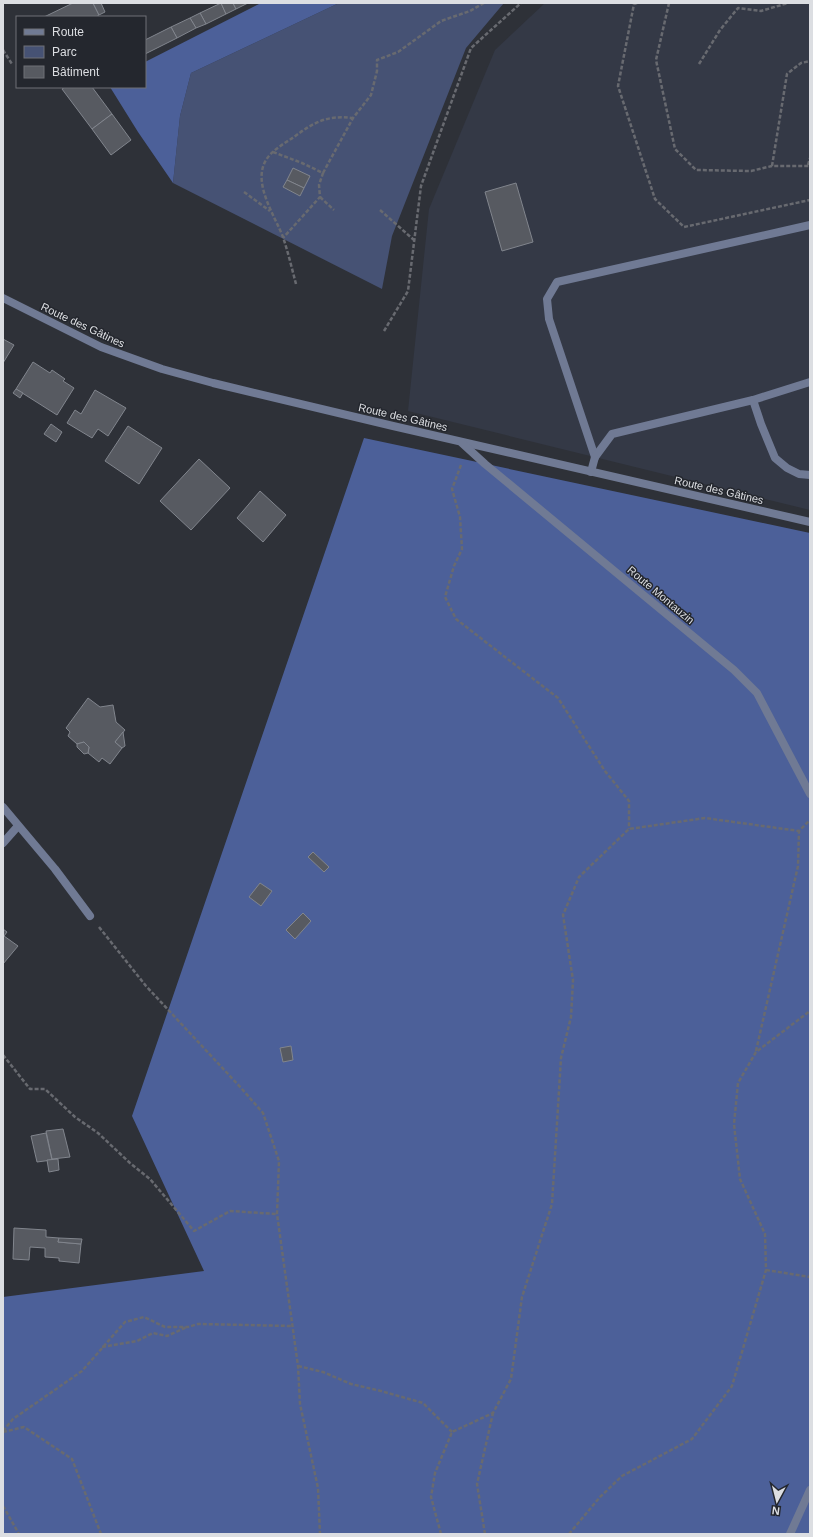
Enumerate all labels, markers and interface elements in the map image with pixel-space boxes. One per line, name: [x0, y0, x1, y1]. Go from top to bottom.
legend: [16, 16, 146, 88]
text: Route: [52, 25, 84, 39]
text: Parc: [52, 45, 77, 59]
text: Bâtiment: [52, 65, 100, 79]
street label: Route des Gâtines: [39, 300, 127, 350]
street label: Route des Gâtines: [357, 401, 449, 433]
street label: Route des Gâtines: [673, 474, 765, 506]
street label: Route Montauzin: [625, 564, 697, 626]
north arrow: [757, 1481, 797, 1521]
text: N: [771, 1504, 780, 1517]

